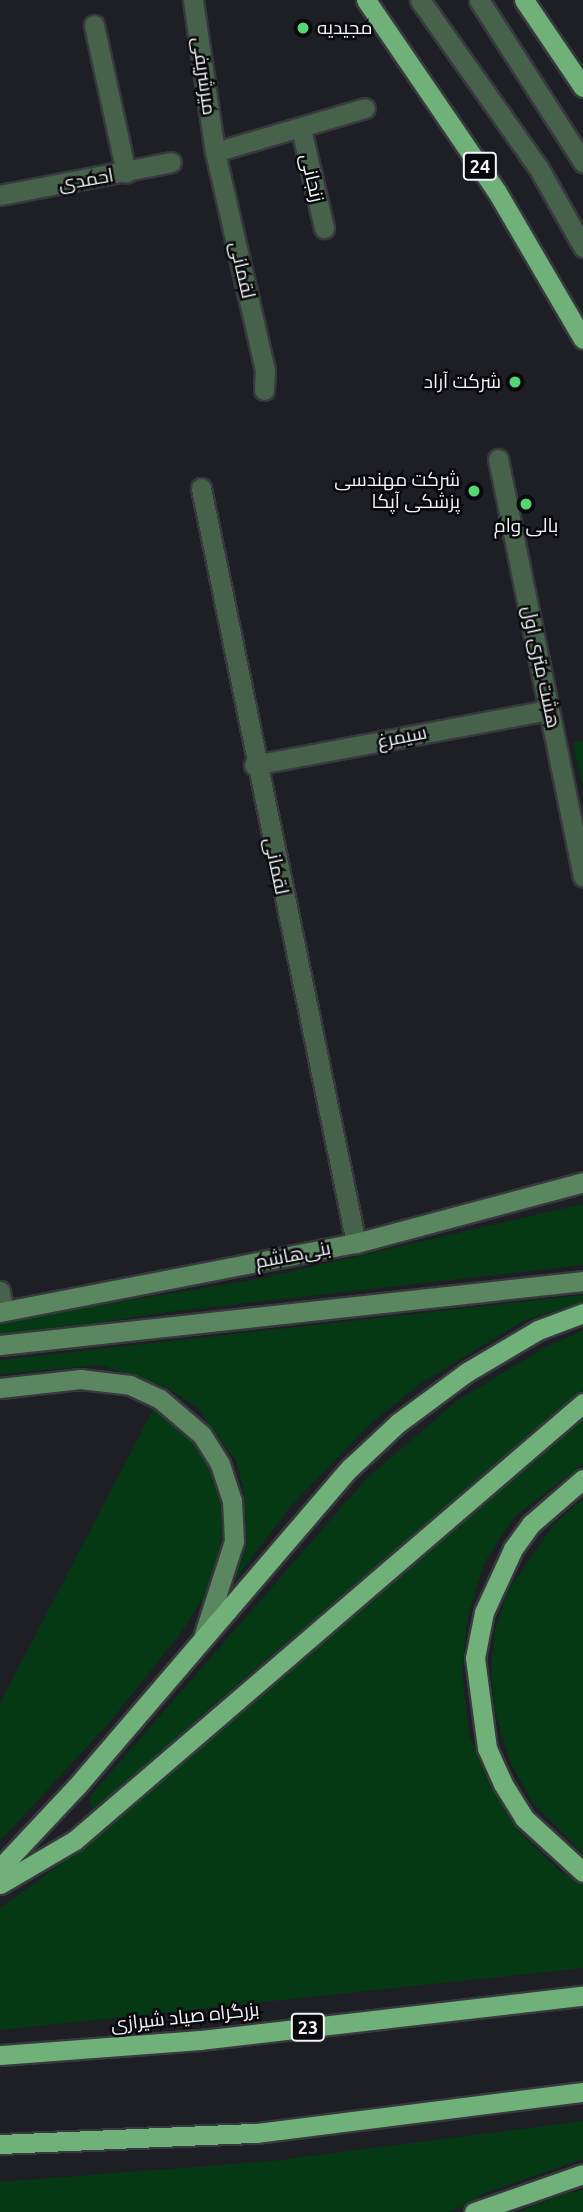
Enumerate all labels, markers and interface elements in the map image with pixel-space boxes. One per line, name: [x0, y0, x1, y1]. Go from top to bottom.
place label: مجیدیه: [317, 17, 372, 39]
marker: مجیدیه: [295, 20, 311, 36]
street label: میرشریفی: [187, 36, 221, 116]
street label: زنجانی: [295, 152, 329, 204]
road number: 24: [462, 152, 498, 181]
street label: احمدی: [57, 164, 115, 196]
street label: لقمانی: [224, 239, 260, 301]
place label: شرکت آراد: [424, 371, 501, 393]
marker: شرکت آراد: [507, 374, 523, 390]
place label: شرکت مهندسی پزشکی آپکا: [334, 469, 460, 513]
marker: شرکت مهندسی پزشکی آپکا: [466, 483, 482, 499]
marker: بالی وام: [518, 496, 534, 512]
place label: بالی وام: [494, 515, 558, 537]
street label: هشت متری اول: [517, 604, 565, 730]
street label: سیمرغ: [375, 721, 429, 753]
street label: لقمانی: [259, 835, 293, 897]
street label: بنی‌هاشم: [253, 1237, 333, 1273]
street label: بزرگراه صیاد شیرازی: [110, 1998, 260, 2036]
road number: 23: [290, 2012, 326, 2041]

